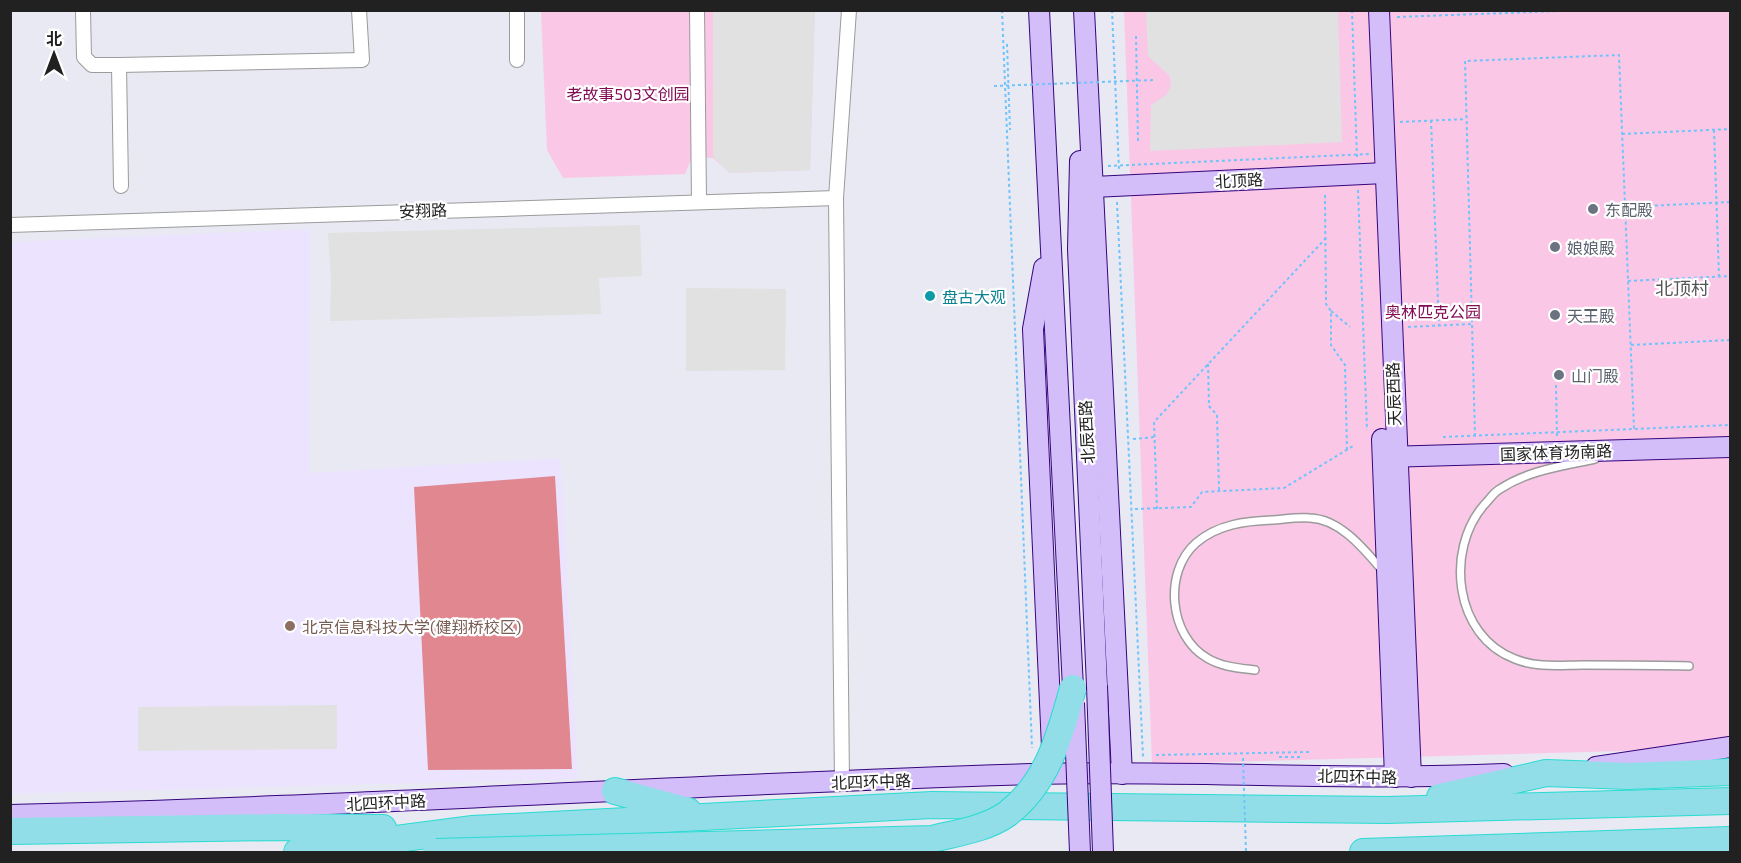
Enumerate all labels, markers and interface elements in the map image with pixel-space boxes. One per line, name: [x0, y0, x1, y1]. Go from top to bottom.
north arrow: [24, 24, 84, 84]
text: 北: [46, 29, 62, 48]
park label: 老故事503文创园: [566, 84, 690, 103]
street label: 北顶路: [1215, 169, 1263, 191]
street label: 安翔路: [399, 200, 447, 220]
place label: 东配殿: [1605, 200, 1653, 219]
marker: 东配殿: [1586, 202, 1600, 216]
place label: 娘娘殿: [1567, 238, 1615, 257]
marker: 娘娘殿: [1548, 240, 1562, 254]
district label: 北顶村: [1655, 277, 1709, 299]
place label: 盘古大观: [942, 287, 1006, 306]
marker: 盘古大观: [923, 289, 937, 303]
park label: 奥林匹克公园: [1385, 302, 1481, 321]
place label: 天王殿: [1567, 306, 1615, 325]
marker: 天王殿: [1548, 308, 1562, 322]
street label: 天辰西路: [1382, 362, 1404, 426]
place label: 山门殿: [1571, 366, 1619, 385]
marker: 山门殿: [1552, 368, 1566, 382]
street label: 北辰西路: [1075, 400, 1097, 464]
street label: 国家体育场南路: [1500, 441, 1612, 463]
place label: 北京信息科技大学(健翔桥校区): [302, 617, 522, 636]
marker: 北京信息科技大学(健翔桥校区): [283, 619, 297, 633]
street label: 北四环中路: [1317, 766, 1397, 786]
street label: 北四环中路: [831, 770, 911, 792]
street label: 北四环中路: [346, 790, 426, 814]

